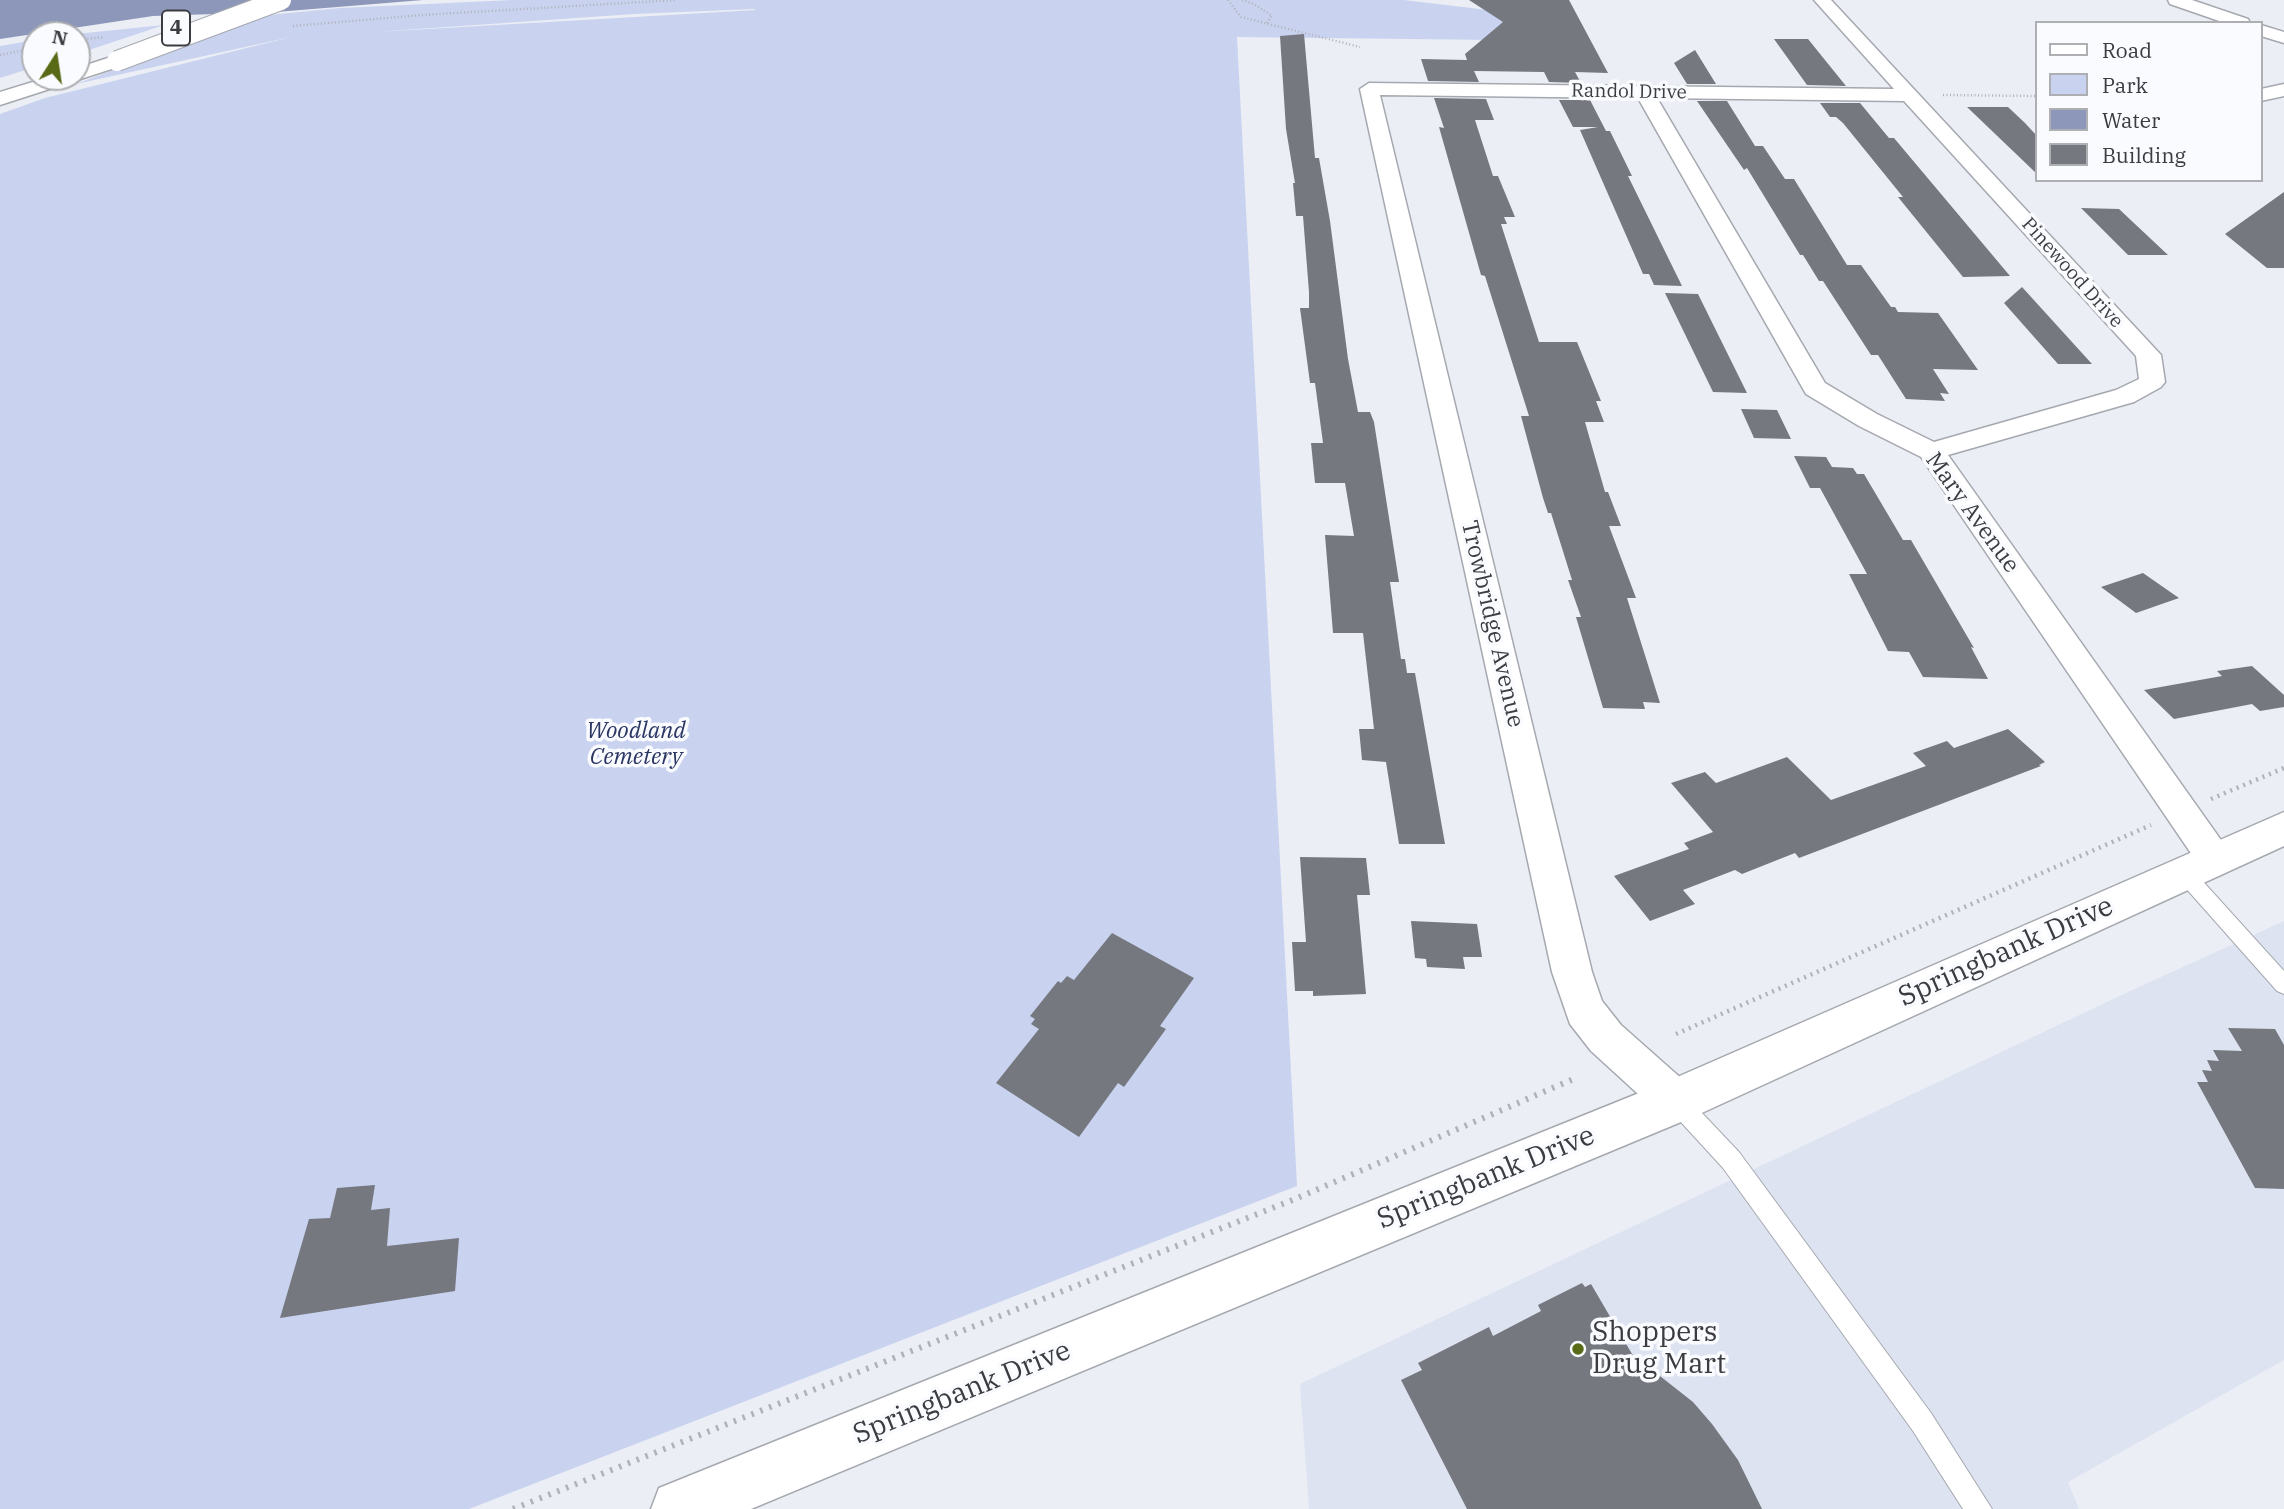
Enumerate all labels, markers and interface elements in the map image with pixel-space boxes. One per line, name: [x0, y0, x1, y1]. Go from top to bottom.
road number: 4: [162, 10, 190, 46]
north arrow: [21, 21, 91, 91]
legend: [2036, 21, 2263, 182]
text: N: [50, 24, 70, 51]
text: Road: [2102, 36, 2152, 64]
text: Park: [2102, 71, 2148, 99]
street label: Randol Drive: [1571, 80, 1687, 104]
text: Water: [2102, 106, 2160, 134]
text: Building: [2102, 141, 2186, 169]
street label: Pinewood Drive: [2017, 213, 2127, 333]
street label: Mary Avenue: [1919, 447, 2025, 579]
street label: Trowbridge Avenue: [1455, 518, 1529, 730]
park label: Woodland Cemetery: [586, 717, 686, 771]
street label: Springbank Drive: [1893, 890, 2119, 1014]
street label: Springbank Drive: [1372, 1119, 1600, 1237]
place label: Shoppers Drug Mart: [1592, 1316, 1726, 1382]
street label: Springbank Drive: [848, 1334, 1076, 1452]
marker: Shoppers Drug Mart: [1570, 1341, 1586, 1357]

